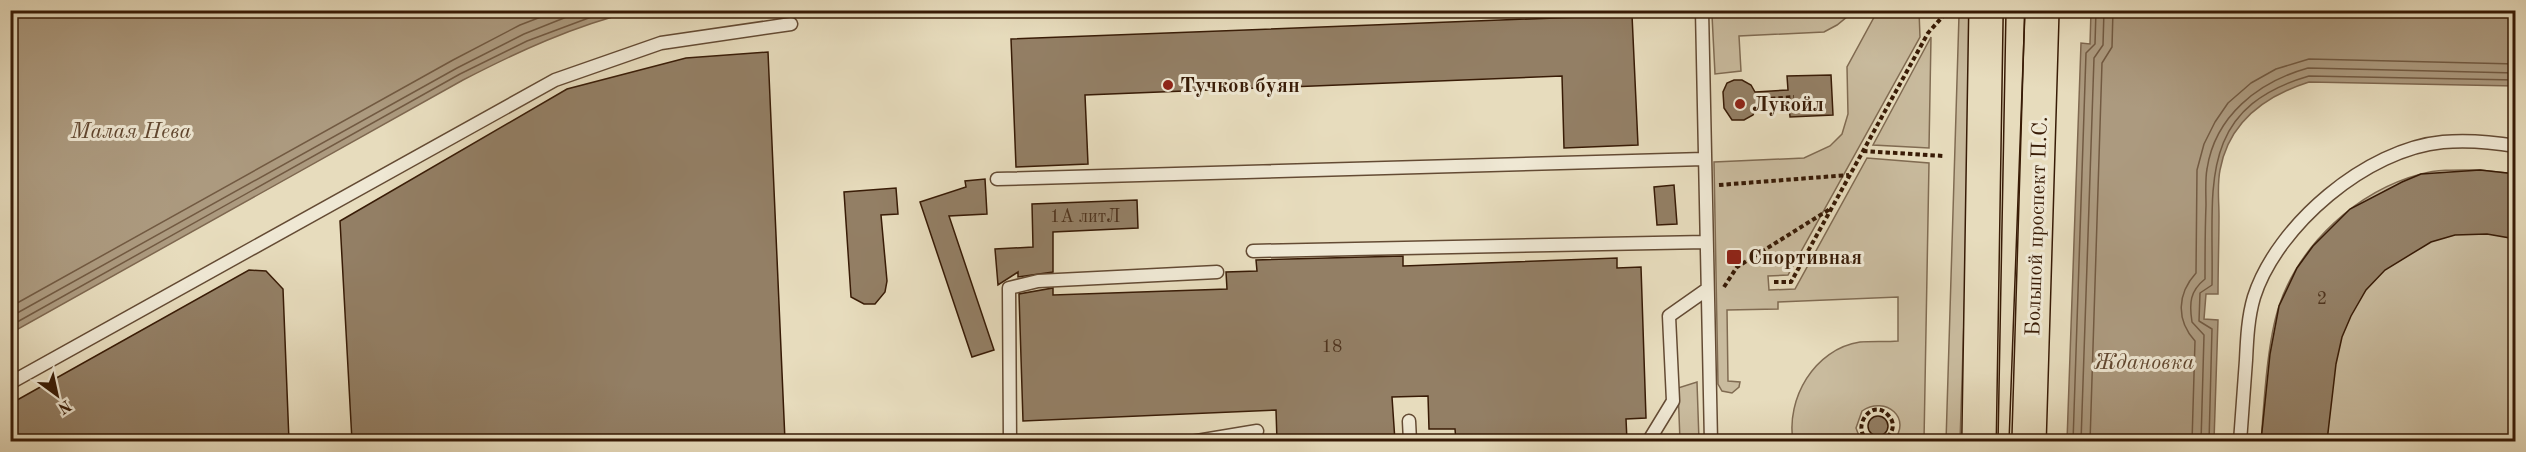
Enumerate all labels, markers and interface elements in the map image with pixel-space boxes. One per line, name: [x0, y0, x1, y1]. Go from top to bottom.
place label: Тучков буян: [1180, 76, 1300, 97]
marker: Тучков буян: [1161, 78, 1175, 92]
place label: Лукойл: [1752, 95, 1824, 116]
marker: Лукойл: [1733, 97, 1747, 111]
street label: Большой проспект П.С.: [2023, 116, 2052, 336]
water label: Малая Нева: [70, 121, 191, 143]
house number: 1А литЛ: [1050, 208, 1120, 226]
marker: Спортивная: [1725, 248, 1743, 266]
place label: Спортивная: [1748, 248, 1862, 269]
house number: 2: [2317, 290, 2327, 308]
house number: 18: [1322, 338, 1342, 356]
water label: Ждановка: [2094, 352, 2195, 374]
north arrow: [27, 365, 87, 425]
text: N: [54, 396, 74, 416]

